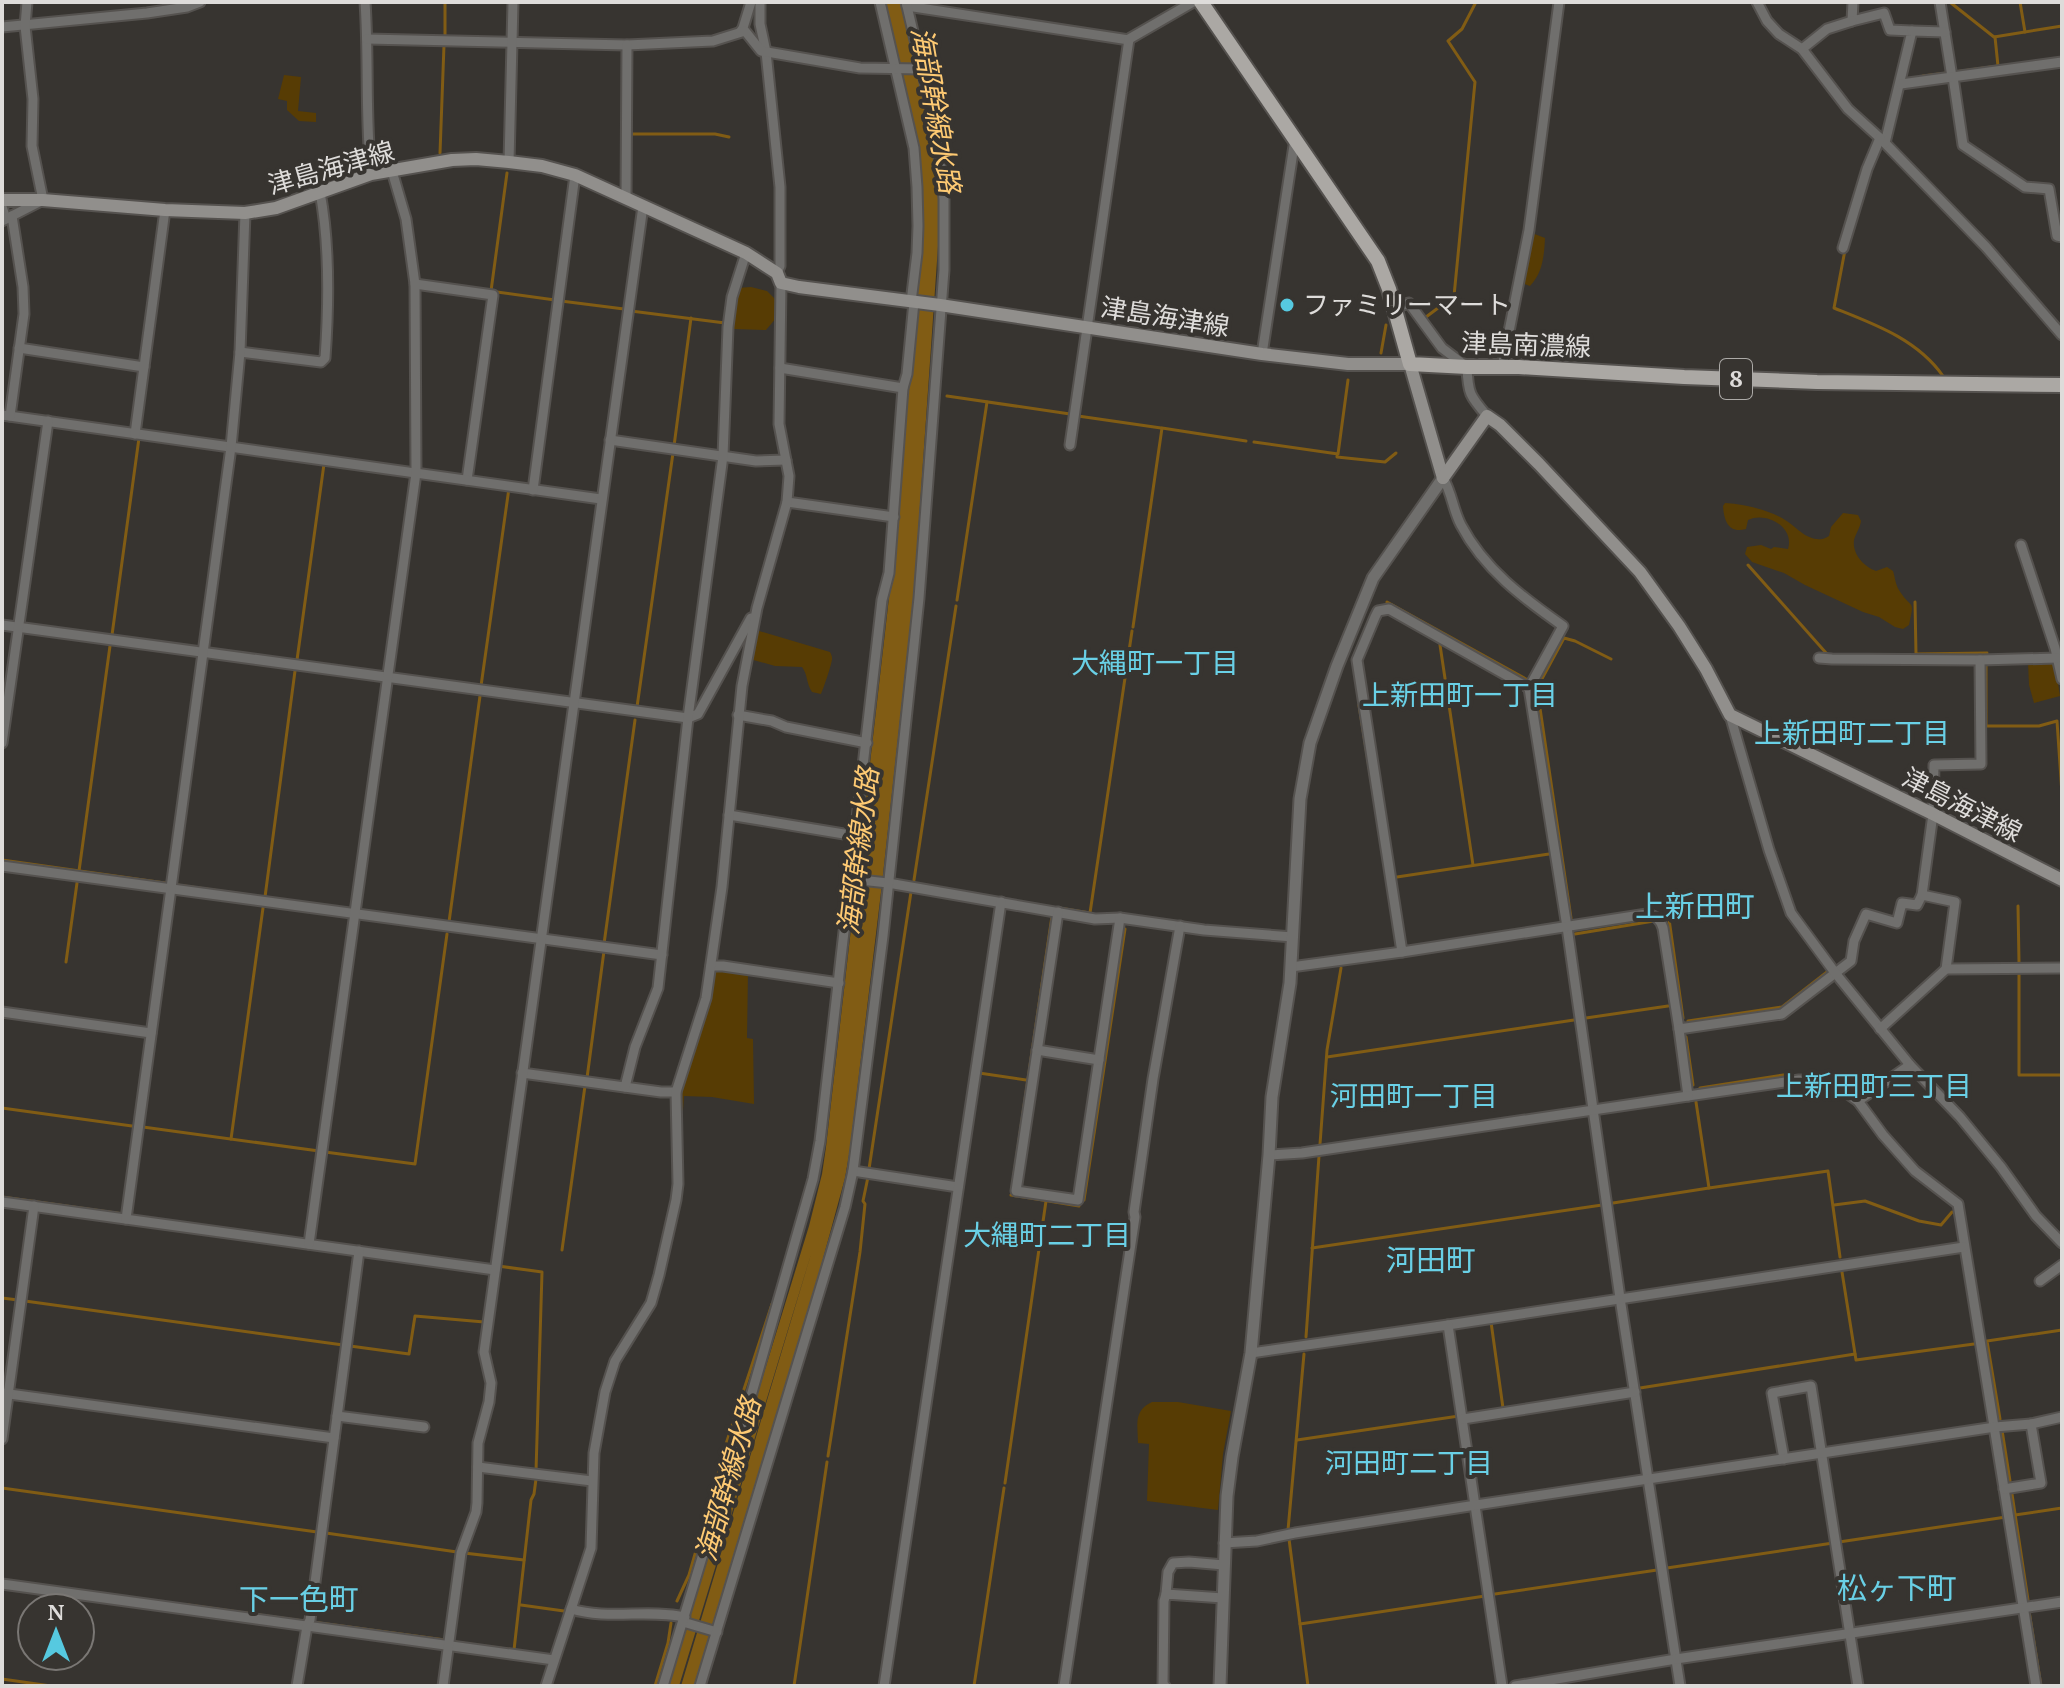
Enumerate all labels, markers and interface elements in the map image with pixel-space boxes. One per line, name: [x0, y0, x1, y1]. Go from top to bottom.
water label: 海部幹線水路: [904, 24, 970, 198]
street label: 津島海津線: [264, 133, 398, 201]
place label: ファミリーマート: [1303, 287, 1511, 321]
street label: 津島海津線: [1098, 289, 1232, 343]
marker: ファミリーマート: [1278, 296, 1296, 314]
street label: 津島南濃線: [1460, 325, 1592, 363]
road number: 8: [1720, 359, 1752, 399]
district label: 大縄町一丁目: [1071, 644, 1239, 681]
district label: 上新田町一丁目: [1362, 676, 1558, 713]
district label: 上新田町二丁目: [1754, 714, 1950, 751]
street label: 津島海津線: [1897, 759, 2028, 849]
water label: 海部幹線水路: [829, 763, 886, 937]
district label: 上新田町: [1635, 886, 1755, 926]
district label: 上新田町三丁目: [1776, 1067, 1972, 1104]
district label: 河田町一丁目: [1330, 1077, 1498, 1114]
district label: 大縄町二丁目: [963, 1216, 1131, 1253]
district label: 河田町: [1386, 1240, 1476, 1280]
water label: 海部幹線水路: [687, 1391, 769, 1565]
district label: 河田町二丁目: [1325, 1444, 1493, 1481]
district label: 松ヶ下町: [1837, 1568, 1957, 1608]
district label: 下一色町: [239, 1579, 359, 1619]
north arrow: [16, 1592, 96, 1672]
text: N: [48, 1597, 65, 1626]

